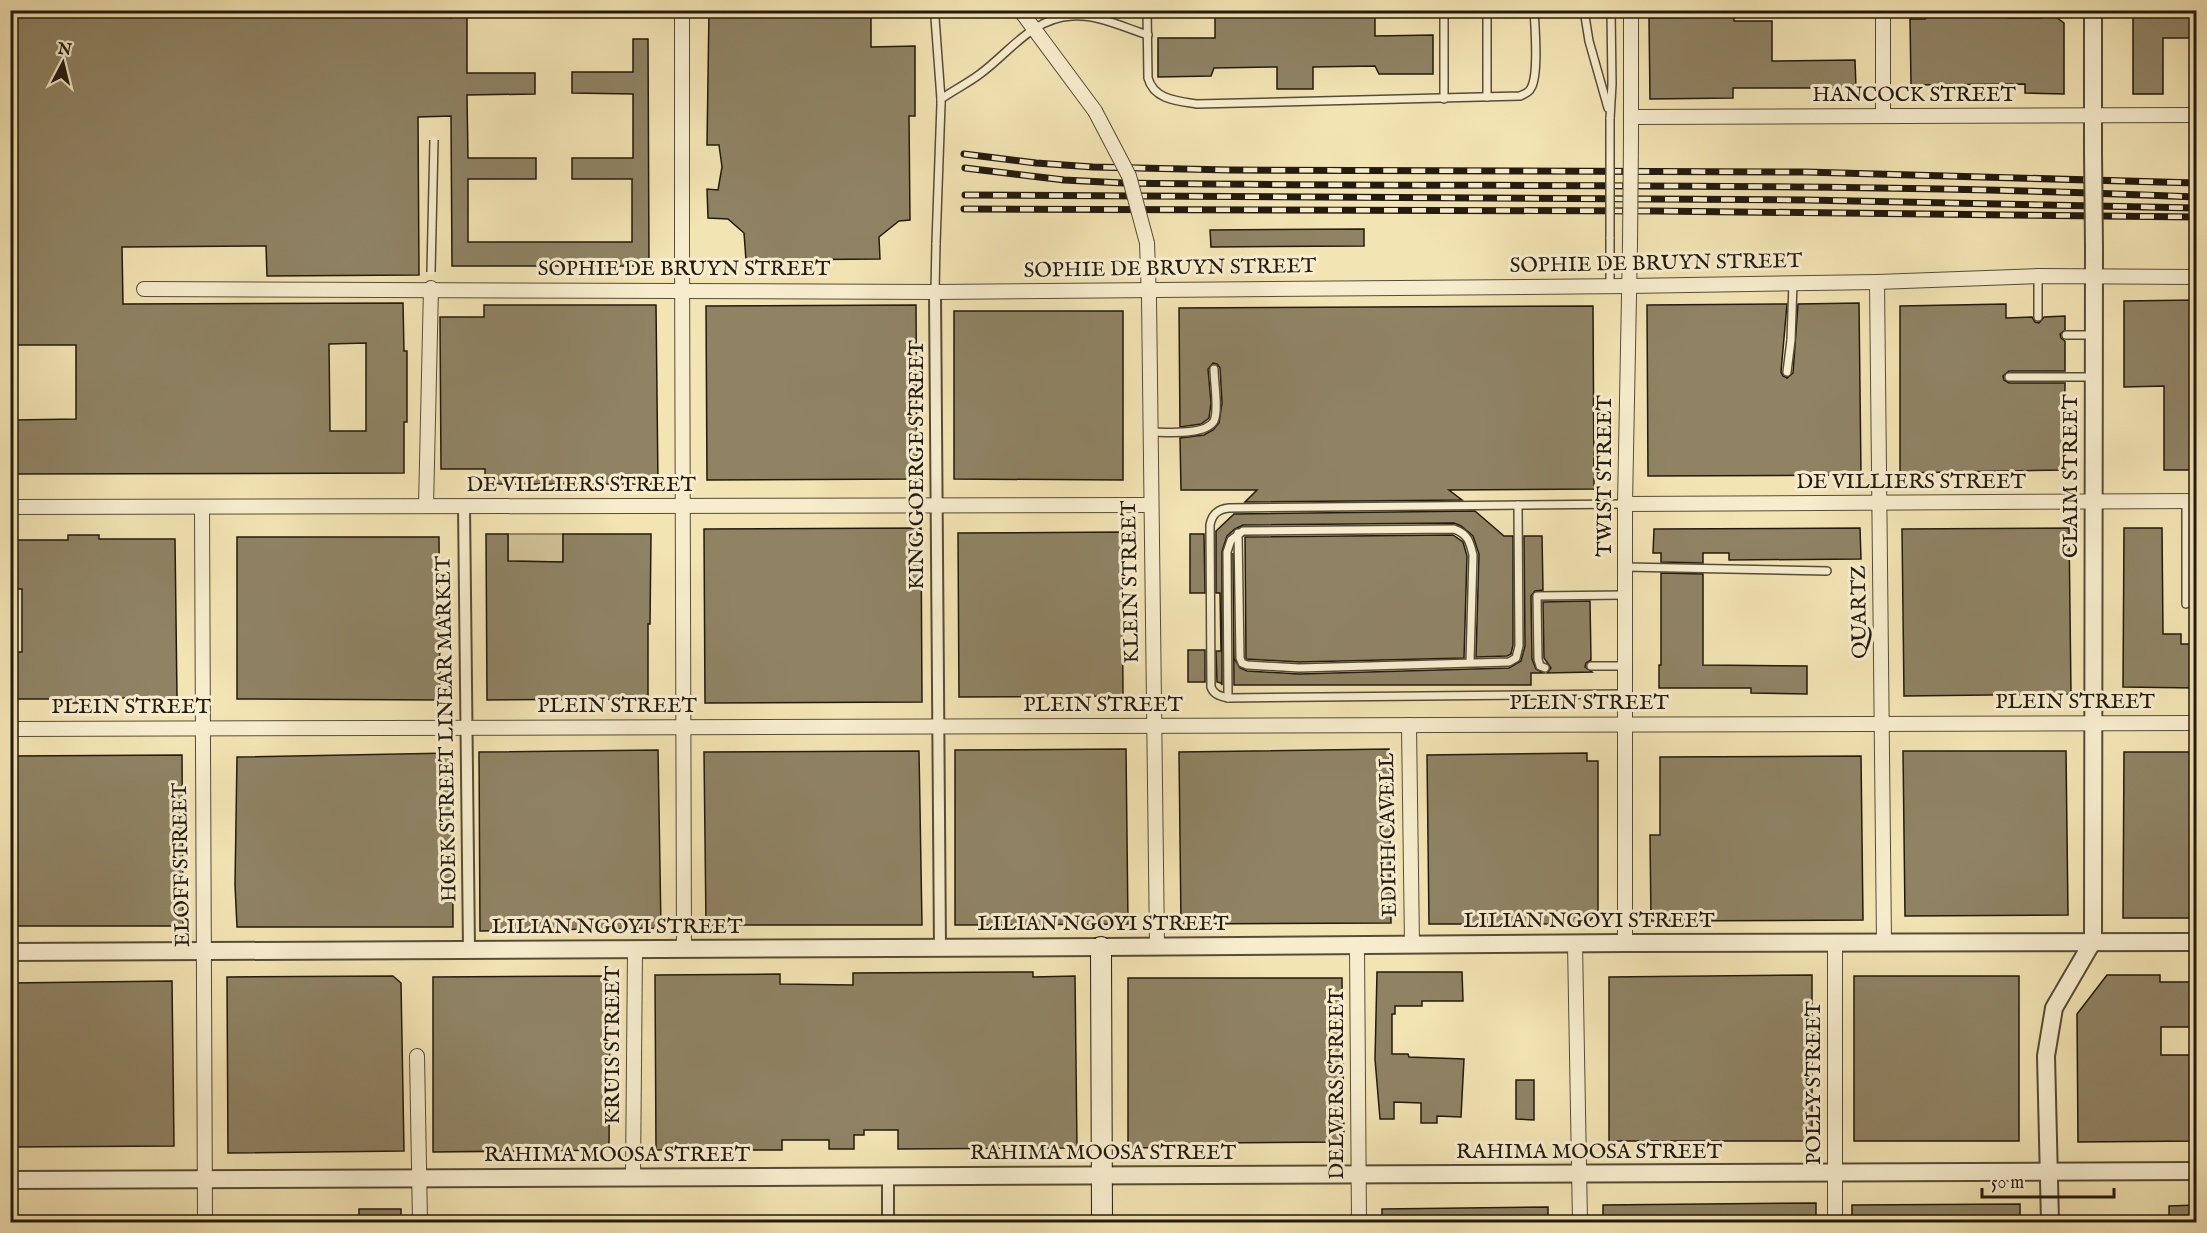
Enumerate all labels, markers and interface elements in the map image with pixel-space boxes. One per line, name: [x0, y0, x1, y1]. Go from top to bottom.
north arrow: [33, 33, 93, 93]
text: N: [56, 39, 73, 61]
street label: HANCOCK STREET: [1812, 82, 2017, 109]
street label: SOPHIE DE BRUYN STREET: [1509, 248, 1803, 280]
street label: SOPHIE DE BRUYN STREET: [1023, 253, 1317, 285]
street label: SOPHIE DE BRUYN STREET: [538, 256, 831, 283]
street label: KING GOERGE STREET: [904, 340, 931, 590]
street label: CLAIM STREET: [2058, 393, 2085, 558]
street label: TWIST STREET: [1592, 394, 1619, 557]
street label: DE VILLIERS STREET: [1796, 469, 2026, 496]
street label: DE VILLIERS STREET: [466, 472, 696, 499]
street label: KLEIN STREET: [1116, 500, 1146, 664]
street label: HOEK STREET LINEAR MARKET: [430, 555, 464, 902]
street label: QUARTZ: [1846, 565, 1874, 659]
street label: PLEIN STREET: [1995, 689, 2156, 716]
street label: PLEIN STREET: [1509, 690, 1670, 717]
street label: PLEIN STREET: [1023, 692, 1184, 719]
street label: PLEIN STREET: [537, 693, 698, 720]
street label: PLEIN STREET: [51, 694, 212, 721]
street label: EDITH CAVELL: [1374, 752, 1404, 917]
street label: ELOFF STREET: [167, 782, 197, 947]
street label: LILIAN NGOYI STREET: [1464, 908, 1715, 935]
street label: LILIAN NGOYI STREET: [978, 911, 1229, 938]
street label: LILIAN NGOYI STREET: [492, 914, 743, 941]
street label: KRUIS STREET: [600, 965, 627, 1124]
street label: DELVERS STREET: [1324, 988, 1351, 1180]
street label: POLLY STREET: [1801, 1000, 1828, 1165]
street label: RAHIMA MOOSA STREET: [1456, 1139, 1723, 1166]
street label: RAHIMA MOOSA STREET: [970, 1140, 1237, 1167]
street label: RAHIMA MOOSA STREET: [484, 1142, 751, 1169]
scale bar: [1982, 1161, 2114, 1199]
text: 50 m: [1991, 1172, 2024, 1195]

